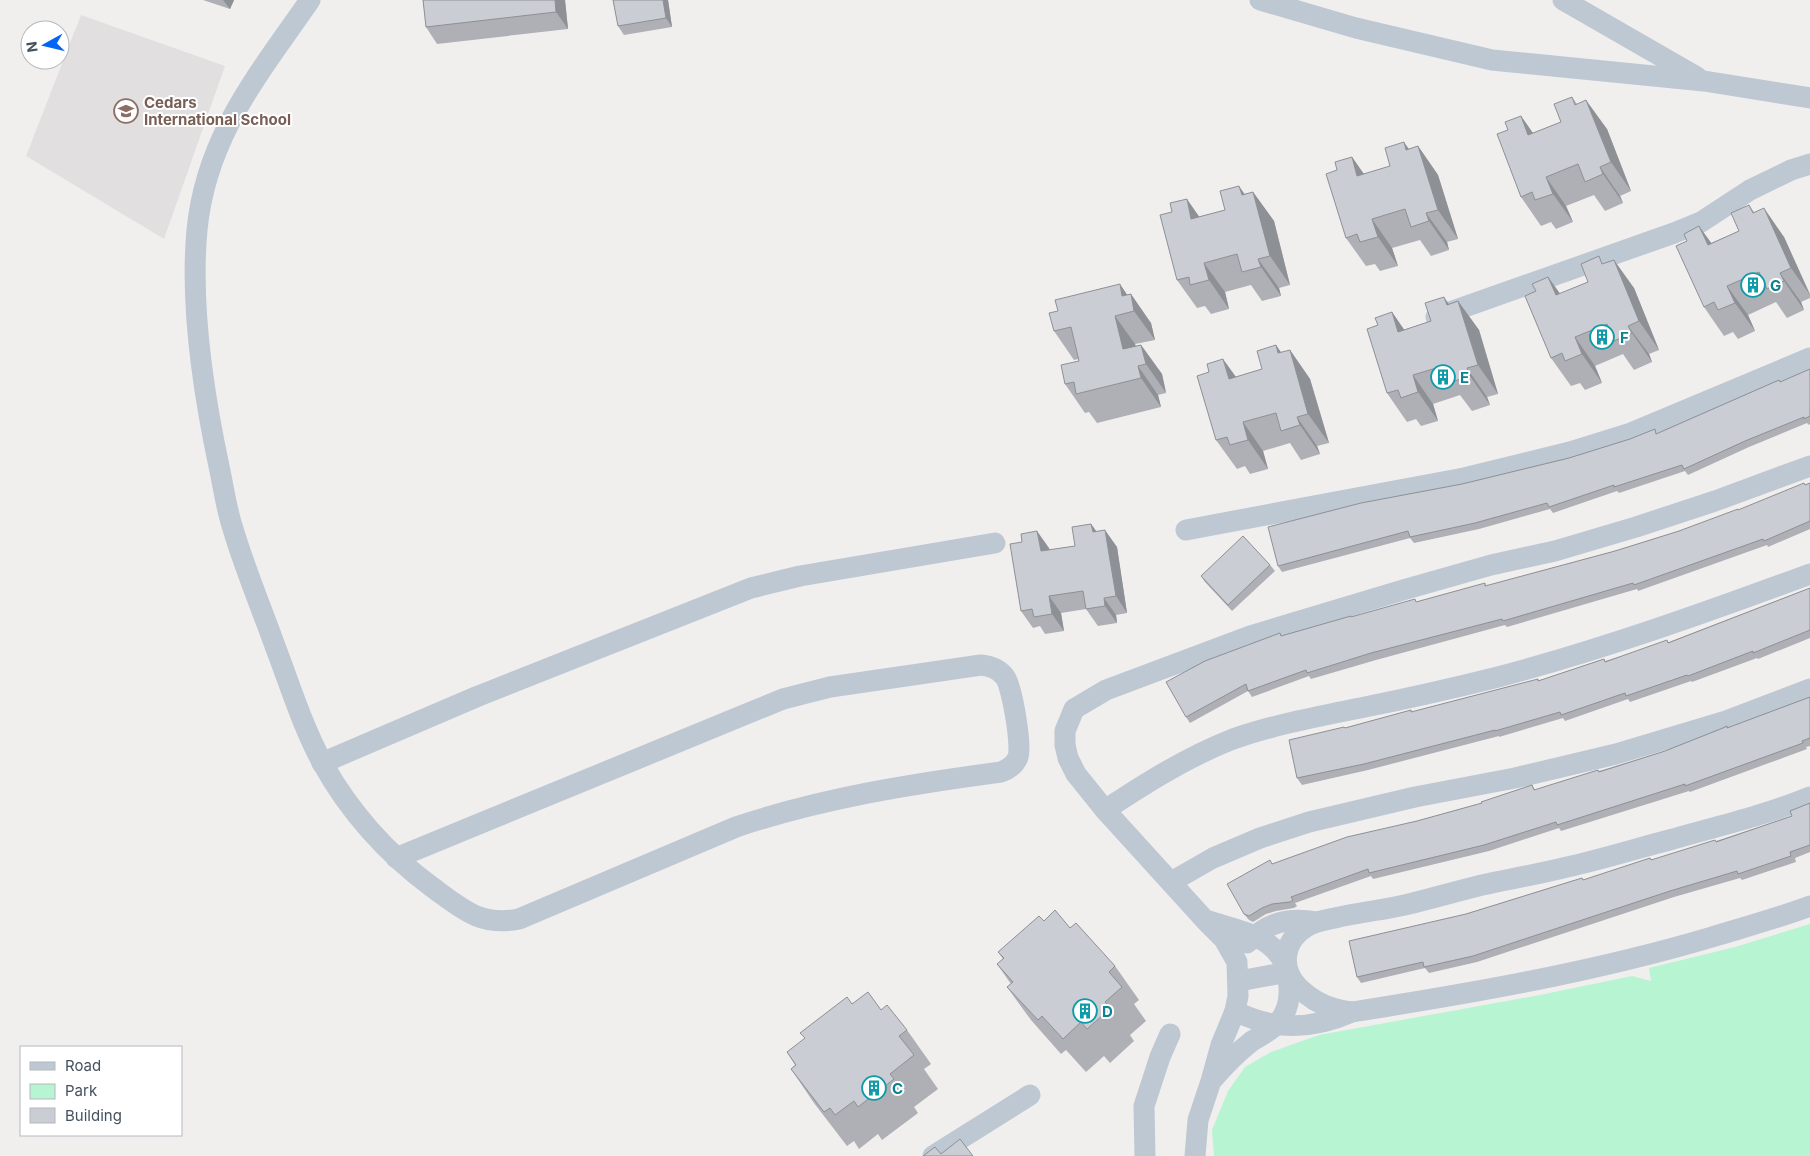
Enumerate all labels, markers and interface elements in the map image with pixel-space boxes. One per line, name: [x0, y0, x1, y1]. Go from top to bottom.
north arrow: [20, 20, 70, 70]
text: N: [22, 40, 41, 53]
place label: Cedars International School: [144, 93, 291, 129]
school or university icon: Cedars International School: [113, 98, 139, 124]
building icon: G: [1740, 272, 1766, 298]
place label: G: [1770, 276, 1781, 295]
building icon: F: [1589, 324, 1615, 350]
place label: F: [1620, 328, 1629, 347]
building icon: E: [1430, 364, 1456, 390]
place label: E: [1460, 368, 1469, 387]
building icon: D: [1072, 998, 1098, 1024]
place label: D: [1102, 1002, 1113, 1021]
legend: [20, 1046, 182, 1136]
text: Road: [65, 1056, 101, 1075]
building icon: C: [861, 1075, 887, 1101]
place label: C: [892, 1079, 903, 1098]
text: Park: [65, 1081, 98, 1100]
text: Building: [65, 1106, 122, 1125]

